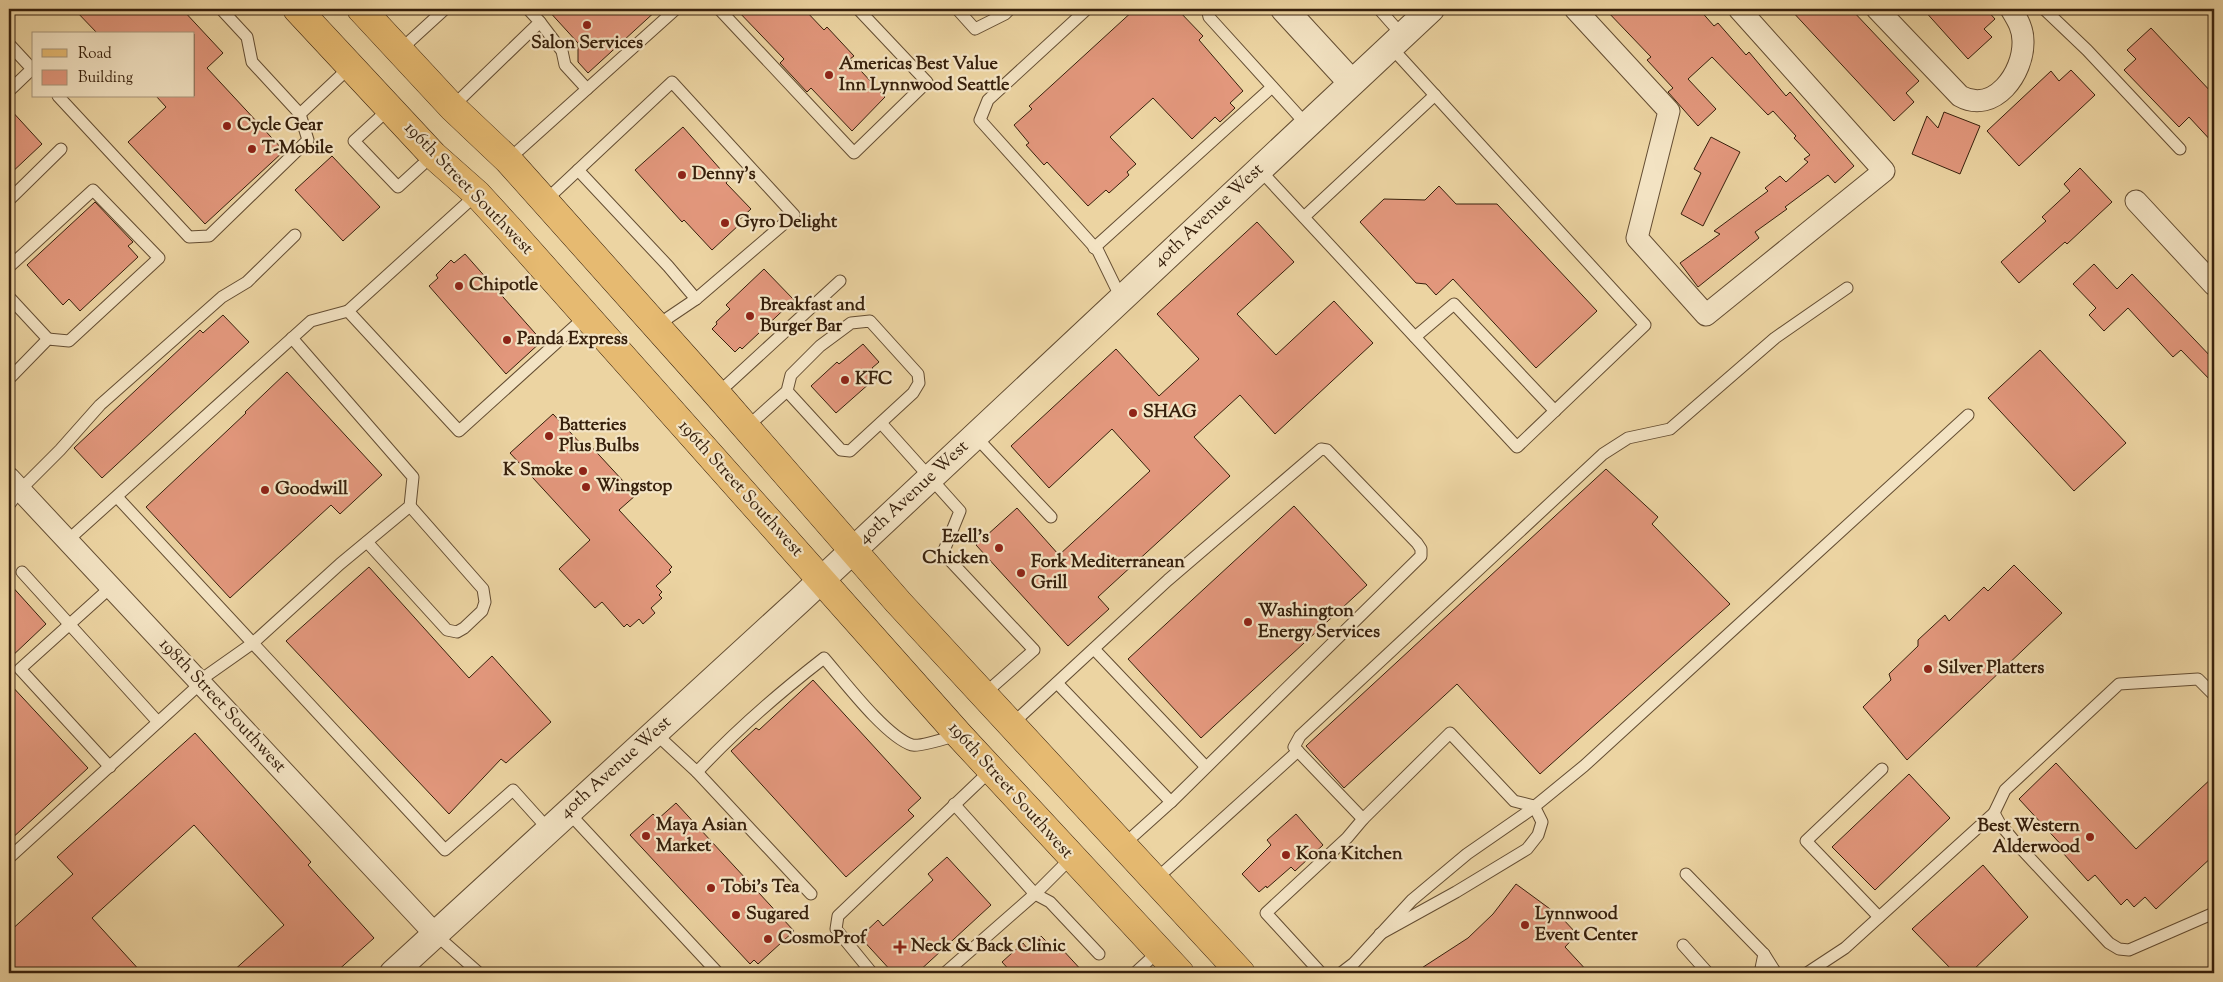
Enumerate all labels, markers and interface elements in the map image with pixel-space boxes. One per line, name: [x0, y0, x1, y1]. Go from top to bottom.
marker: Salon Services: [581, 19, 593, 31]
place label: Salon Services: [531, 31, 643, 57]
legend: [32, 32, 195, 98]
text: Road: [78, 44, 112, 65]
place label: Americas Best Value Inn Lynnwood Seattle: [839, 52, 1010, 99]
text: Building: [78, 68, 133, 89]
marker: Americas Best Value Inn Lynnwood Seattle: [823, 69, 835, 81]
place label: Cycle Gear: [237, 113, 323, 139]
street label: 196th Street Southwest: [397, 117, 539, 261]
marker: Cycle Gear: [221, 120, 233, 132]
place label: T-Mobile: [262, 136, 334, 162]
marker: T-Mobile: [246, 143, 258, 155]
street label: 40th Avenue West: [1148, 158, 1270, 274]
place label: Denny's: [692, 162, 756, 188]
marker: Denny's: [676, 169, 688, 181]
place label: Gyro Delight: [735, 210, 838, 236]
marker: Gyro Delight: [719, 217, 731, 229]
place label: Chipotle: [469, 273, 539, 299]
marker: Chipotle: [453, 280, 465, 292]
place label: Breakfast and Burger Bar: [760, 293, 866, 340]
marker: Breakfast and Burger Bar: [744, 310, 756, 322]
place label: Panda Express: [517, 327, 628, 353]
marker: Panda Express: [501, 334, 513, 346]
place label: KFC: [855, 367, 893, 393]
marker: KFC: [839, 374, 851, 386]
place label: SHAG: [1143, 400, 1197, 426]
marker: SHAG: [1127, 407, 1139, 419]
place label: Batteries Plus Bulbs: [559, 413, 639, 460]
street label: 196th Street Southwest: [671, 415, 809, 563]
marker: Batteries Plus Bulbs: [543, 430, 555, 442]
street label: 40th Avenue West: [853, 435, 975, 551]
place label: K Smoke: [503, 458, 574, 484]
marker: K Smoke: [577, 465, 589, 477]
place label: Wingstop: [596, 474, 672, 500]
place label: Goodwill: [275, 477, 349, 503]
marker: Wingstop: [580, 481, 592, 493]
marker: Goodwill: [259, 484, 271, 496]
place label: Ezell's Chicken: [922, 525, 989, 572]
marker: Ezell's Chicken: [993, 542, 1005, 554]
place label: Fork Mediterranean Grill: [1031, 550, 1185, 597]
marker: Fork Mediterranean Grill: [1015, 567, 1027, 579]
place label: Washington Energy Services: [1258, 599, 1380, 646]
marker: Washington Energy Services: [1242, 616, 1254, 628]
street label: 198th Street Southwest: [152, 633, 292, 779]
place label: Silver Platters: [1938, 656, 2044, 682]
marker: Silver Platters: [1922, 663, 1934, 675]
street label: 40th Avenue West: [554, 711, 678, 825]
street label: 196th Street Southwest: [941, 717, 1079, 865]
place label: Maya Asian Market: [656, 813, 748, 860]
place label: Best Western Alderwood: [1978, 814, 2081, 861]
marker: Maya Asian Market: [640, 830, 652, 842]
marker: Best Western Alderwood: [2084, 831, 2096, 843]
place label: Kona Kitchen: [1296, 842, 1403, 868]
marker: Kona Kitchen: [1280, 849, 1292, 861]
place label: Tobi’s Tea: [721, 875, 800, 901]
marker: Tobi’s Tea: [705, 882, 717, 894]
place label: Sugared: [746, 902, 810, 928]
place label: Lynnwood Event Center: [1535, 902, 1638, 949]
marker: Sugared: [730, 909, 742, 921]
marker: Lynnwood Event Center: [1519, 919, 1531, 931]
place label: CosmoProf: [778, 926, 868, 952]
marker: CosmoProf: [762, 933, 774, 945]
place label: Neck & Back Clinic: [911, 934, 1066, 960]
marker: Neck & Back Clinic: [893, 940, 907, 954]

